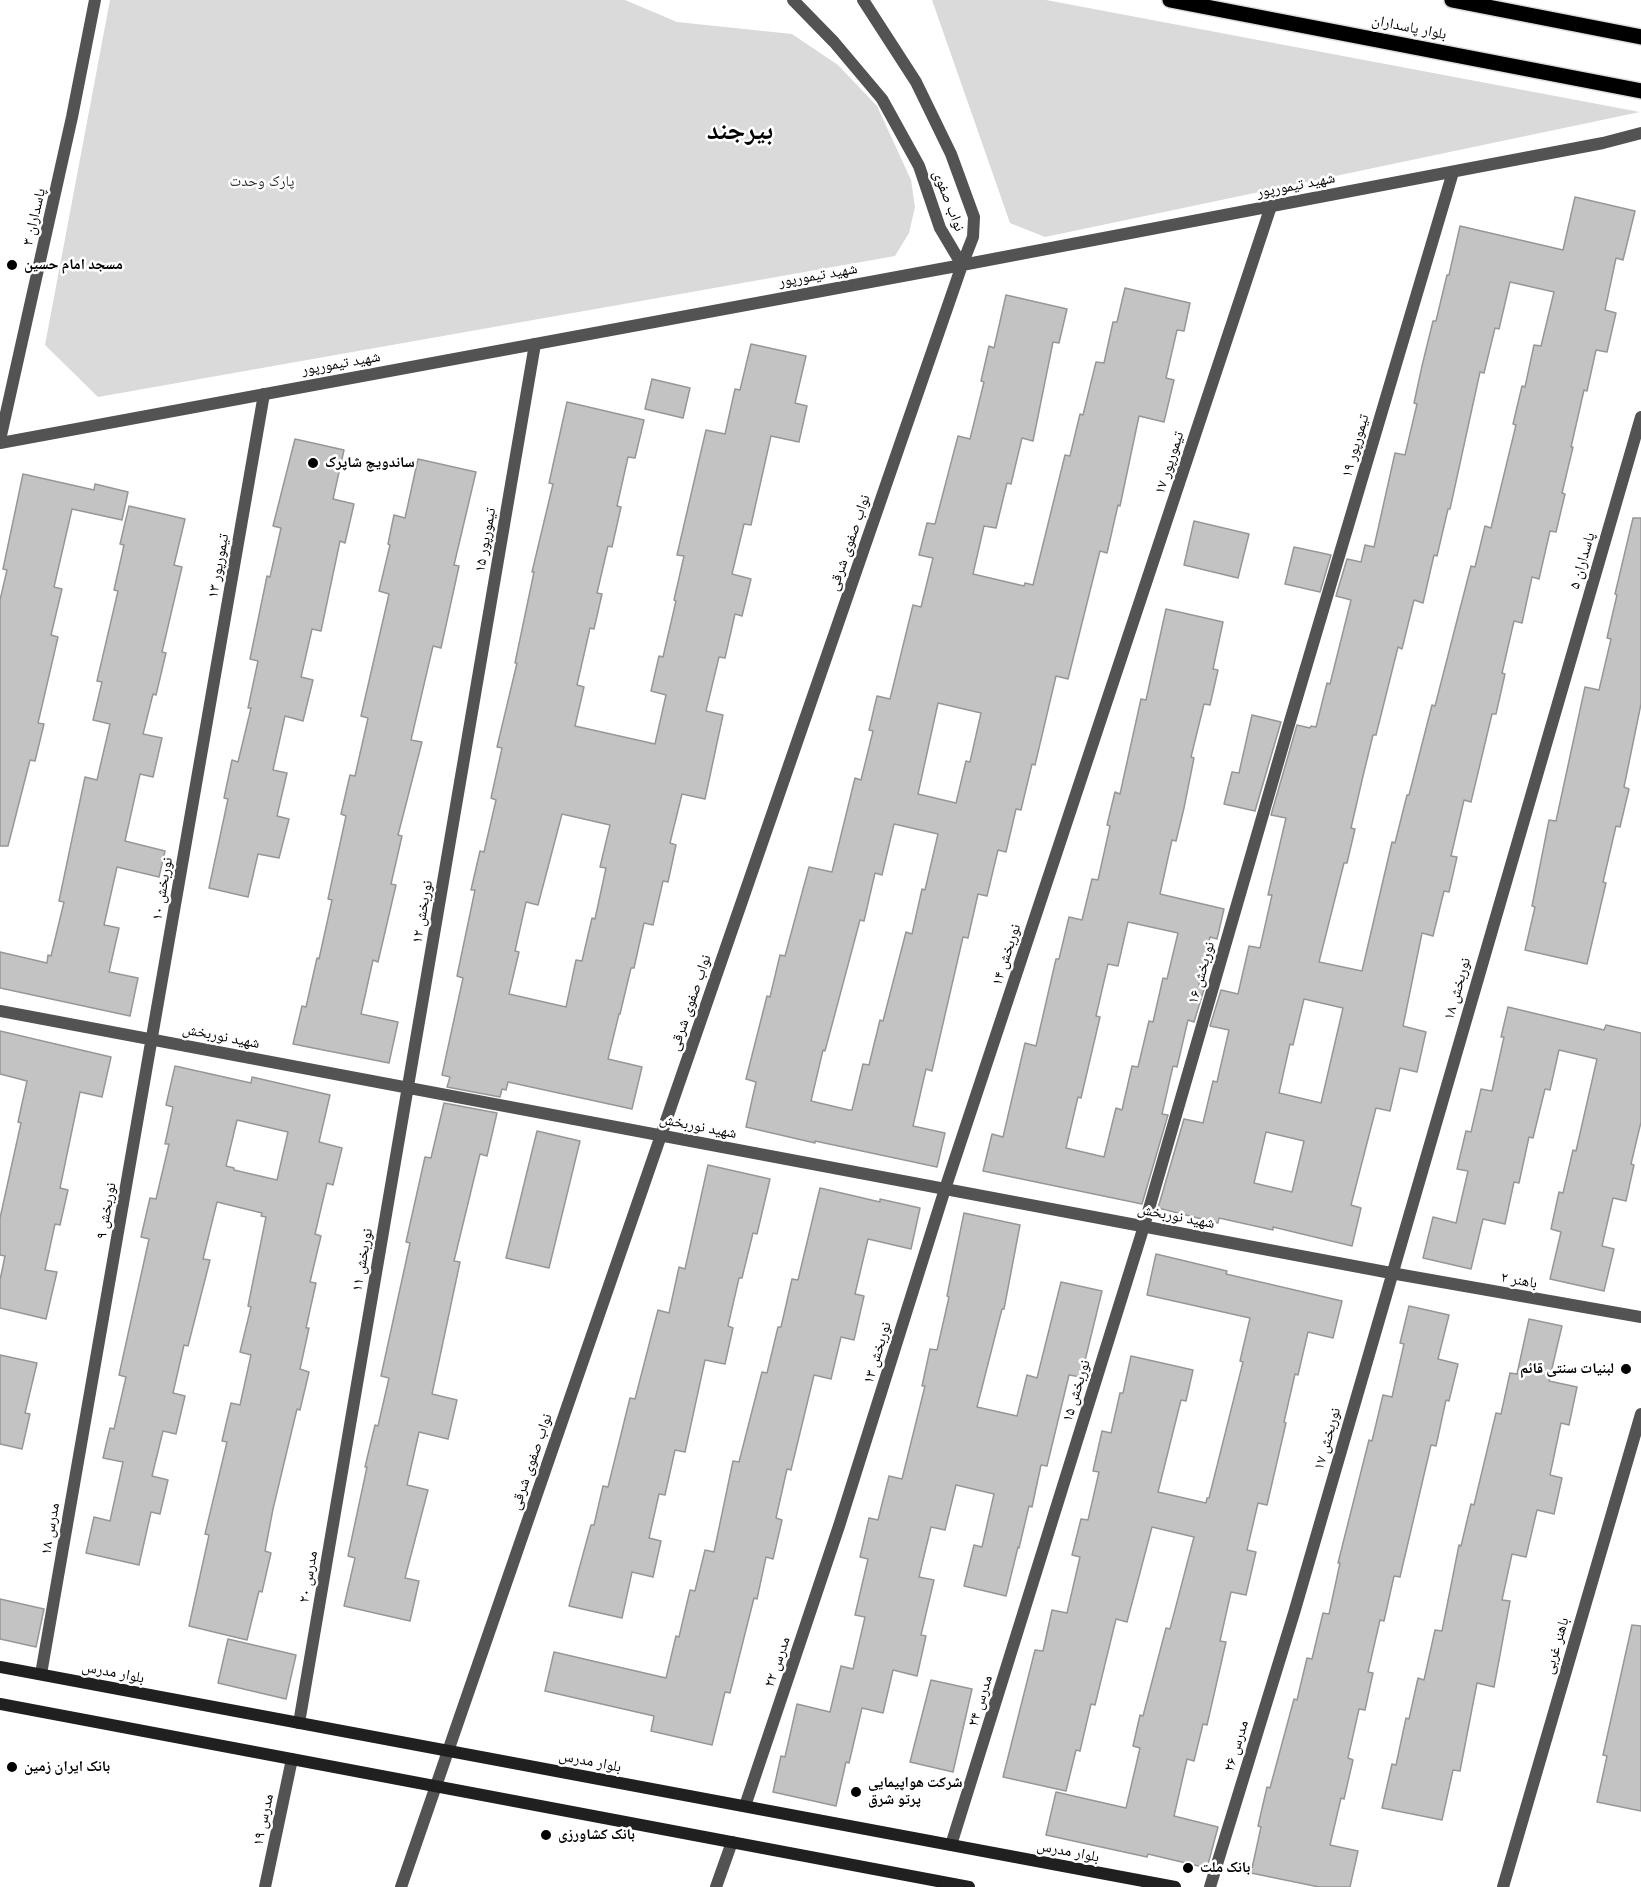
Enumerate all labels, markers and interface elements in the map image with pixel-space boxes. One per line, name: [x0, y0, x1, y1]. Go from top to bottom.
street label: بلوار پاسداران: [1370, 12, 1448, 44]
district label: بیرجند: [707, 116, 773, 148]
street label: نواب صفوی: [928, 168, 968, 234]
street label: شهید تیمورپور: [1255, 170, 1337, 202]
park label: پارک وحدت: [230, 173, 294, 191]
street label: پاسداران ۳: [20, 187, 50, 247]
place label: مسجد امام حسین: [24, 256, 123, 274]
marker: مسجد امام حسین: [5, 258, 19, 272]
street label: شهید تیمورپور: [777, 260, 859, 292]
street label: شهید تیمورپور: [300, 348, 382, 380]
street label: تیمورپور ۱۹: [1338, 412, 1374, 480]
street label: تیمورپور ۱۷: [1151, 429, 1189, 497]
place label: ساندویچ شاپرک: [325, 454, 415, 472]
marker: ساندویچ شاپرک: [306, 456, 320, 470]
street label: نواب صفوی شرقی: [825, 492, 875, 594]
street label: تیمورپور ۱۵: [471, 506, 501, 574]
street label: پاسداران ۵: [1566, 530, 1600, 592]
street label: تیمورپور ۱۳: [204, 532, 234, 600]
street label: نوربخش ۱۰: [149, 856, 177, 922]
street label: نوربخش ۱۲: [409, 879, 437, 945]
street label: نوربخش ۱۴: [989, 922, 1025, 988]
street label: نوربخش ۱۶: [1185, 940, 1219, 1006]
street label: نواب صفوی شرقی: [666, 952, 716, 1054]
street label: نوربخش ۱۸: [1441, 956, 1475, 1022]
street label: شهید نوربخش: [181, 1021, 261, 1053]
street label: شهید نوربخش: [658, 1111, 738, 1143]
street label: نوربخش ۹: [93, 1181, 121, 1241]
street label: شهید نوربخش: [1136, 1201, 1216, 1233]
street label: نوربخش ۱۱: [349, 1227, 377, 1293]
street label: باهنر ۲: [1499, 1269, 1539, 1293]
street label: نوربخش ۱۳: [860, 1320, 896, 1386]
street label: نوربخش ۱۵: [1059, 1358, 1095, 1424]
place label: لبنیات سنتی قائم: [1520, 1360, 1614, 1378]
marker: لبنیات سنتی قائم: [1619, 1362, 1633, 1376]
street label: نوربخش ۱۷: [1311, 1406, 1345, 1472]
street label: نواب صفوی شرقی: [507, 1411, 557, 1513]
street label: مدرس ۱۸: [38, 1502, 64, 1556]
street label: مدرس ۲۰: [296, 1550, 322, 1604]
street label: باهنر غربی: [1540, 1616, 1574, 1676]
street label: مدرس ۲۲: [761, 1634, 795, 1690]
street label: بلوار مدرس: [80, 1658, 146, 1688]
street label: مدرس ۲۴: [965, 1673, 997, 1729]
street label: مدرس ۲۶: [1221, 1718, 1253, 1774]
street label: بلوار مدرس: [557, 1747, 623, 1777]
place label: بانک ایران زمین: [24, 1758, 110, 1776]
marker: بانک ایران زمین: [5, 1760, 19, 1774]
place label: شرکت هواپیمایی پرتو شرق: [868, 1774, 962, 1809]
marker: شرکت هواپیمایی پرتو شرق: [849, 1785, 863, 1799]
street label: مدرس ۱۹: [250, 1792, 278, 1848]
place label: بانک کشاورزی: [558, 1826, 635, 1844]
marker: بانک کشاورزی: [539, 1828, 553, 1842]
street label: بلوار مدرس: [1035, 1837, 1101, 1867]
place label: بانک ملت: [1200, 1859, 1250, 1877]
marker: بانک ملت: [1181, 1861, 1195, 1875]

